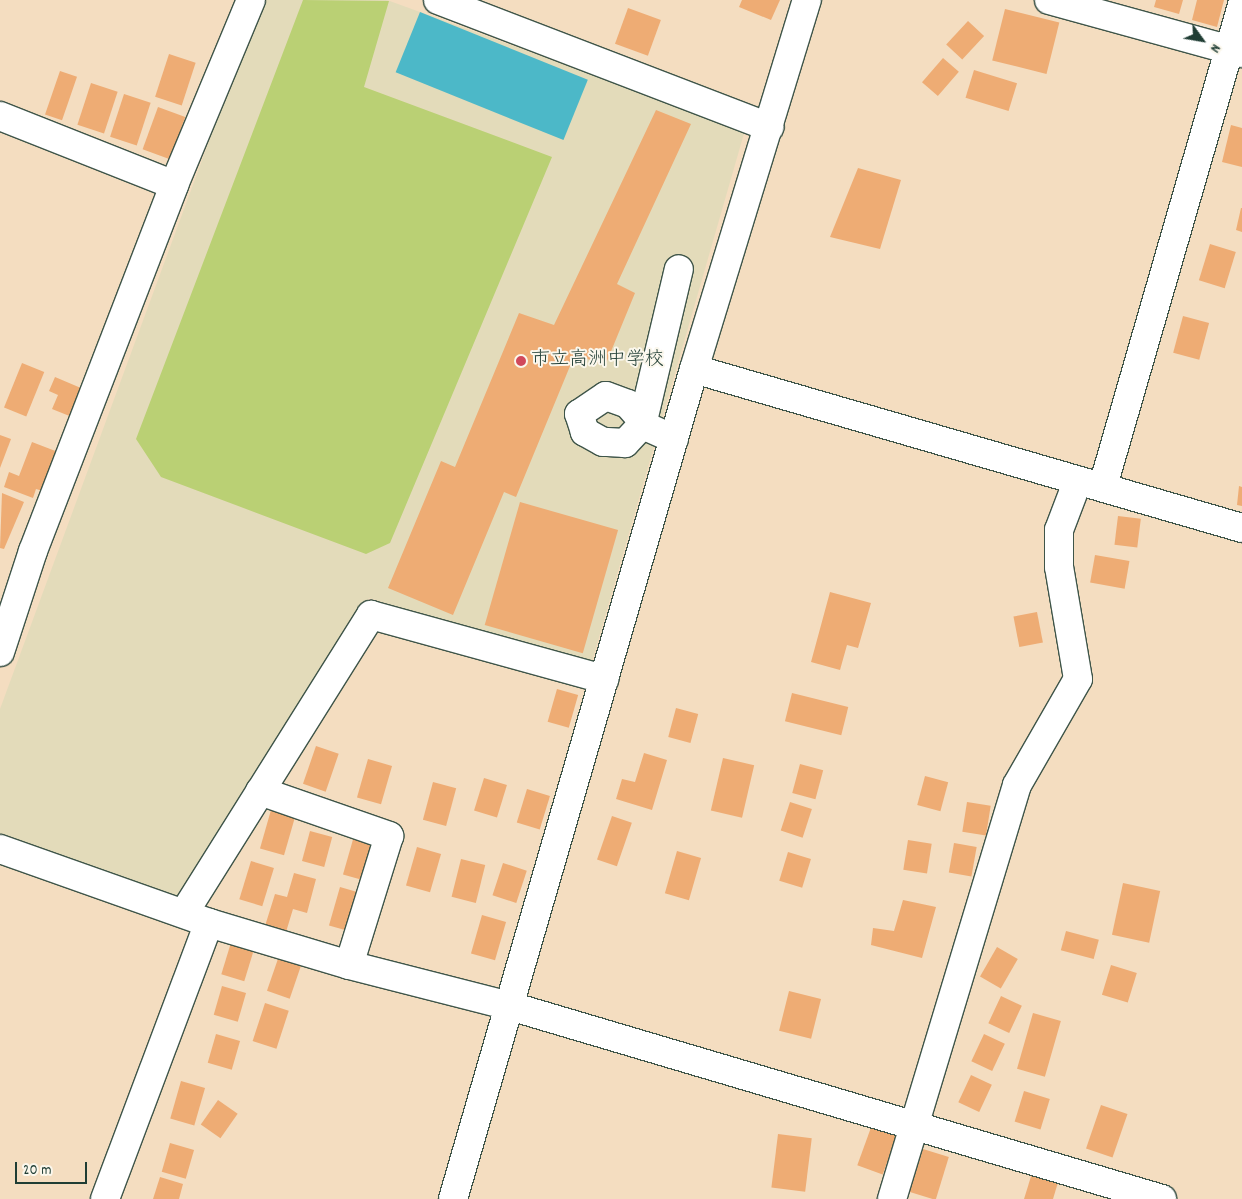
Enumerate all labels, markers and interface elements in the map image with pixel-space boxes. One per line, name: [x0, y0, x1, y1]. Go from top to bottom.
north arrow: [1177, 15, 1227, 65]
text: N: [1204, 40, 1225, 56]
place label: 市立高洲中学校: [531, 350, 664, 372]
marker: 市立高洲中学校: [515, 355, 527, 367]
scale bar: [18, 1152, 90, 1184]
text: 20 m: [23, 1160, 51, 1182]

